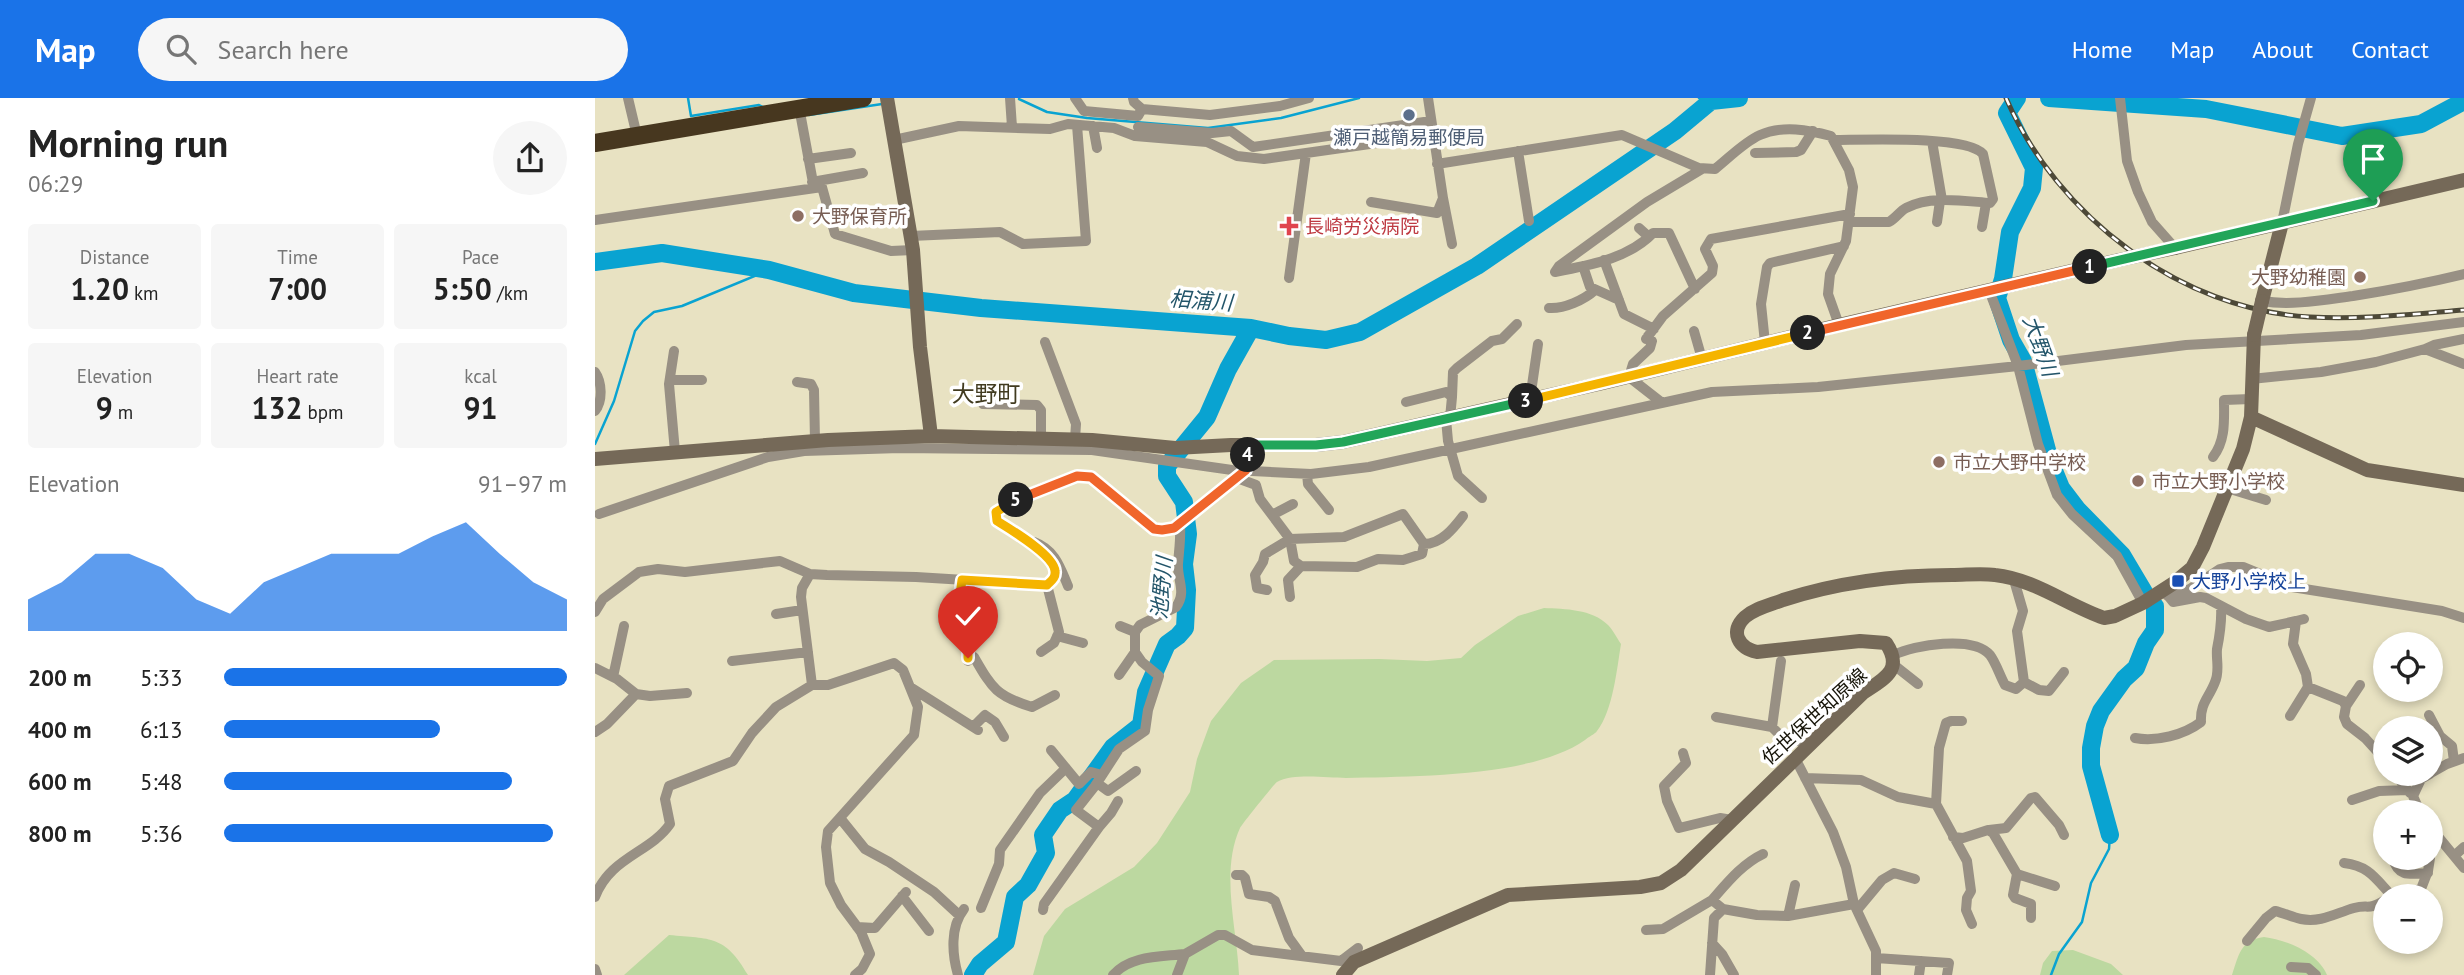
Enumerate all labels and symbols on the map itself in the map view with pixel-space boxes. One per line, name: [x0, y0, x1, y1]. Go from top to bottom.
marker: 瀬戸越簡易郵便局: [1401, 107, 1417, 123]
place label: 瀬戸越簡易郵便局: [1333, 125, 1485, 149]
pin: [2343, 129, 2403, 201]
place label: 大野保育所: [812, 204, 907, 228]
marker: 大野保育所: [790, 208, 806, 224]
place label: 長崎労災病院: [1305, 214, 1419, 238]
marker: 長崎労災病院: [1279, 216, 1299, 236]
pin: 1: [2073, 250, 2107, 284]
place label: 大野幼稚園: [2251, 265, 2346, 289]
marker: 大野幼稚園: [2352, 269, 2368, 285]
water label: 相浦川: [1169, 285, 1235, 316]
water label: 大野川: [2017, 312, 2065, 382]
pin: 2: [1791, 316, 1825, 350]
district label: 大野町: [952, 379, 1021, 408]
pin: 3: [1509, 384, 1543, 418]
pin: 4: [1231, 438, 1265, 472]
place label: 市立大野中学校: [1953, 450, 2086, 474]
marker: 市立大野中学校: [1931, 454, 1947, 470]
place label: 市立大野小学校: [2152, 469, 2285, 493]
marker: 市立大野小学校: [2130, 473, 2146, 489]
pin: 5: [999, 482, 1033, 518]
water label: 池野川: [1145, 553, 1178, 621]
place label: 大野小学校上: [2192, 569, 2306, 593]
marker: 大野小学校上: [2170, 573, 2186, 589]
pin: [938, 586, 998, 658]
street label: 佐世保世知原線: [1757, 663, 1871, 769]

